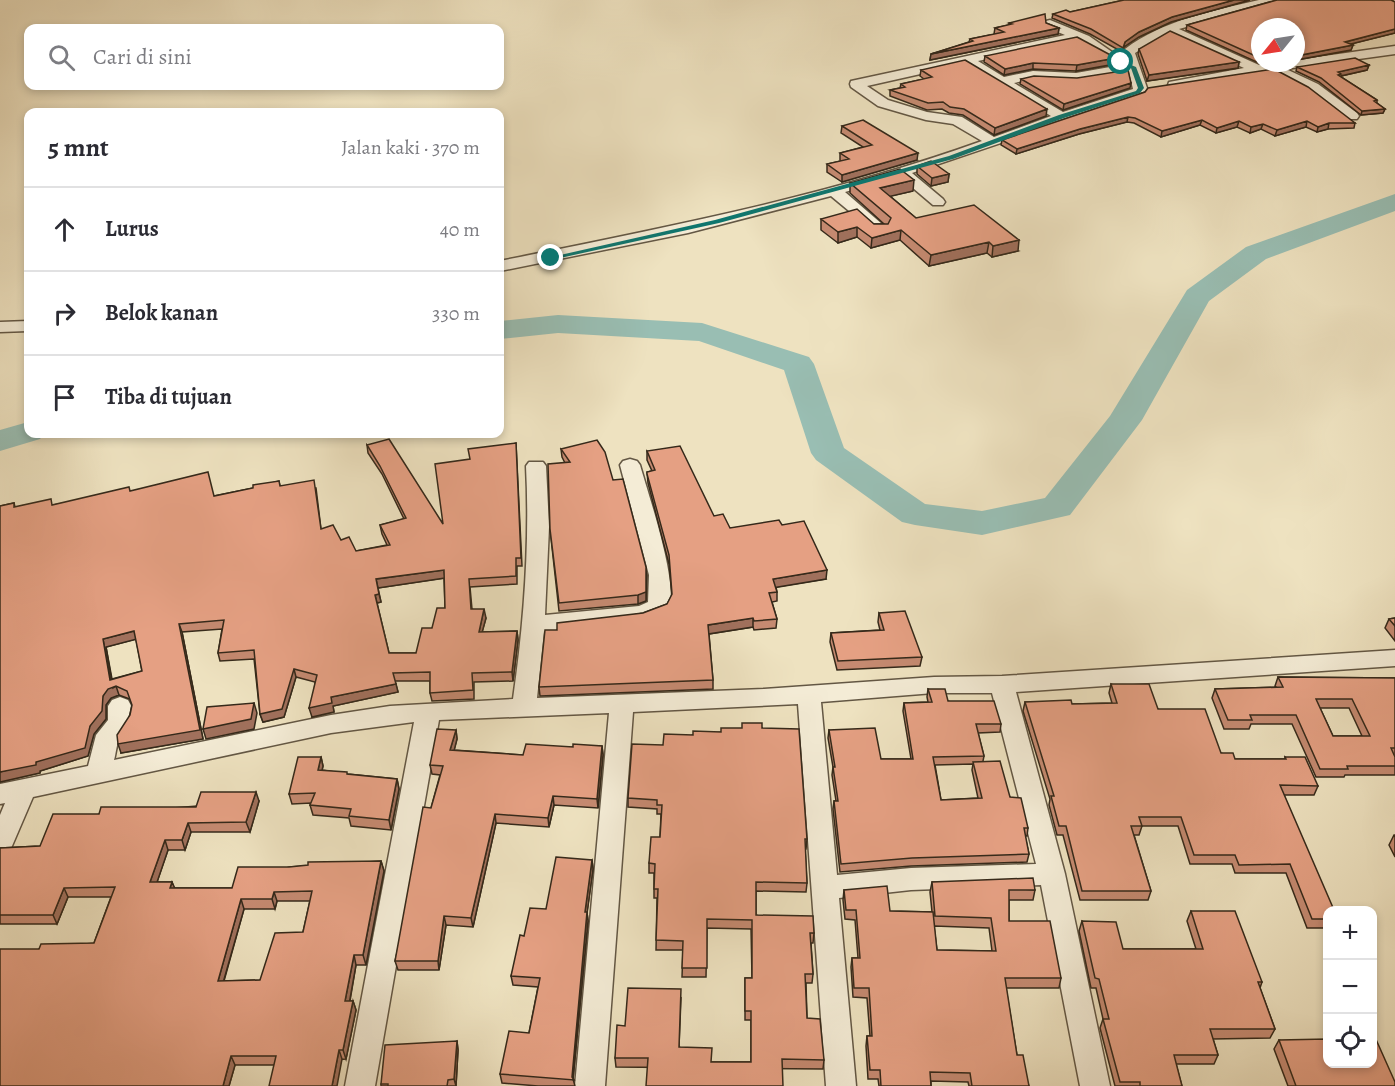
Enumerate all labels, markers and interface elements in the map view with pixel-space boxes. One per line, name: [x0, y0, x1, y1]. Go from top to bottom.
north arrow: [1251, 18, 1305, 72]
search box: [24, 24, 504, 90]
icon: search: [45, 41, 78, 74]
text: Cari di sini: [93, 42, 192, 72]
route start: [1107, 48, 1133, 74]
text: 5 mnt: [48, 130, 109, 165]
text: Jalan kaki · 370 m: [341, 134, 480, 161]
icon: ahead: [48, 213, 81, 246]
text: Lurus: [105, 214, 159, 244]
text: 40 m: [440, 216, 480, 243]
route end: [537, 244, 563, 270]
icon: right: [48, 297, 81, 330]
text: Belok kanan: [105, 298, 218, 328]
text: 330 m: [432, 300, 480, 327]
icon: arrive: [48, 381, 81, 414]
text: Tiba di tujuan: [105, 382, 232, 412]
map controls: [1323, 906, 1377, 1068]
button: +: [1323, 906, 1377, 960]
button: −: [1323, 960, 1377, 1014]
button: locate: [1323, 1014, 1377, 1068]

